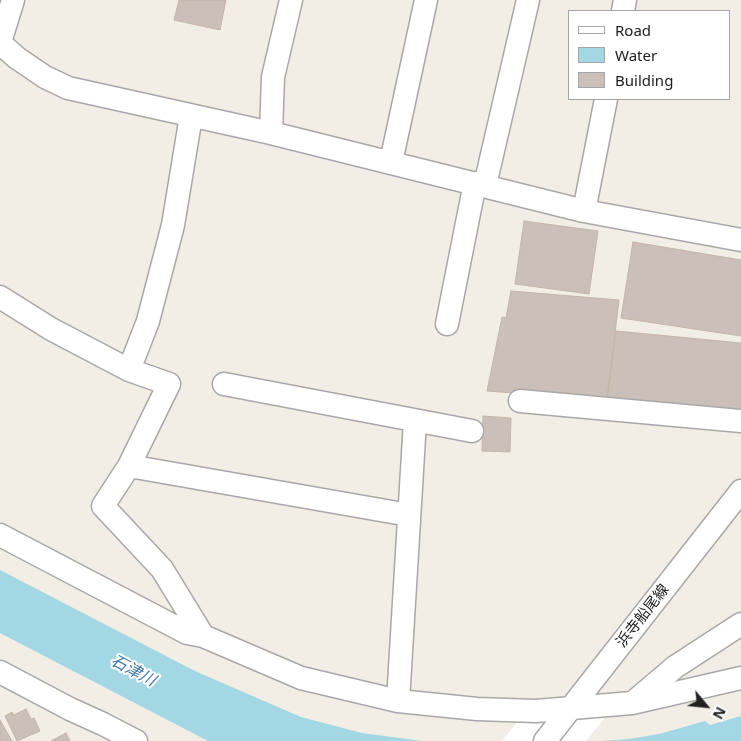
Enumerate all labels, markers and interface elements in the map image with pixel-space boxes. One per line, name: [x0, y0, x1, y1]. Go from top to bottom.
legend: [568, 10, 731, 100]
text: Road: [615, 20, 651, 40]
text: Water: [615, 45, 657, 65]
text: Building: [615, 70, 673, 90]
street label: 浜寺船尾線: [613, 581, 673, 651]
water label: 石津川: [107, 651, 159, 691]
north arrow: [681, 681, 731, 731]
text: N: [709, 704, 731, 723]

